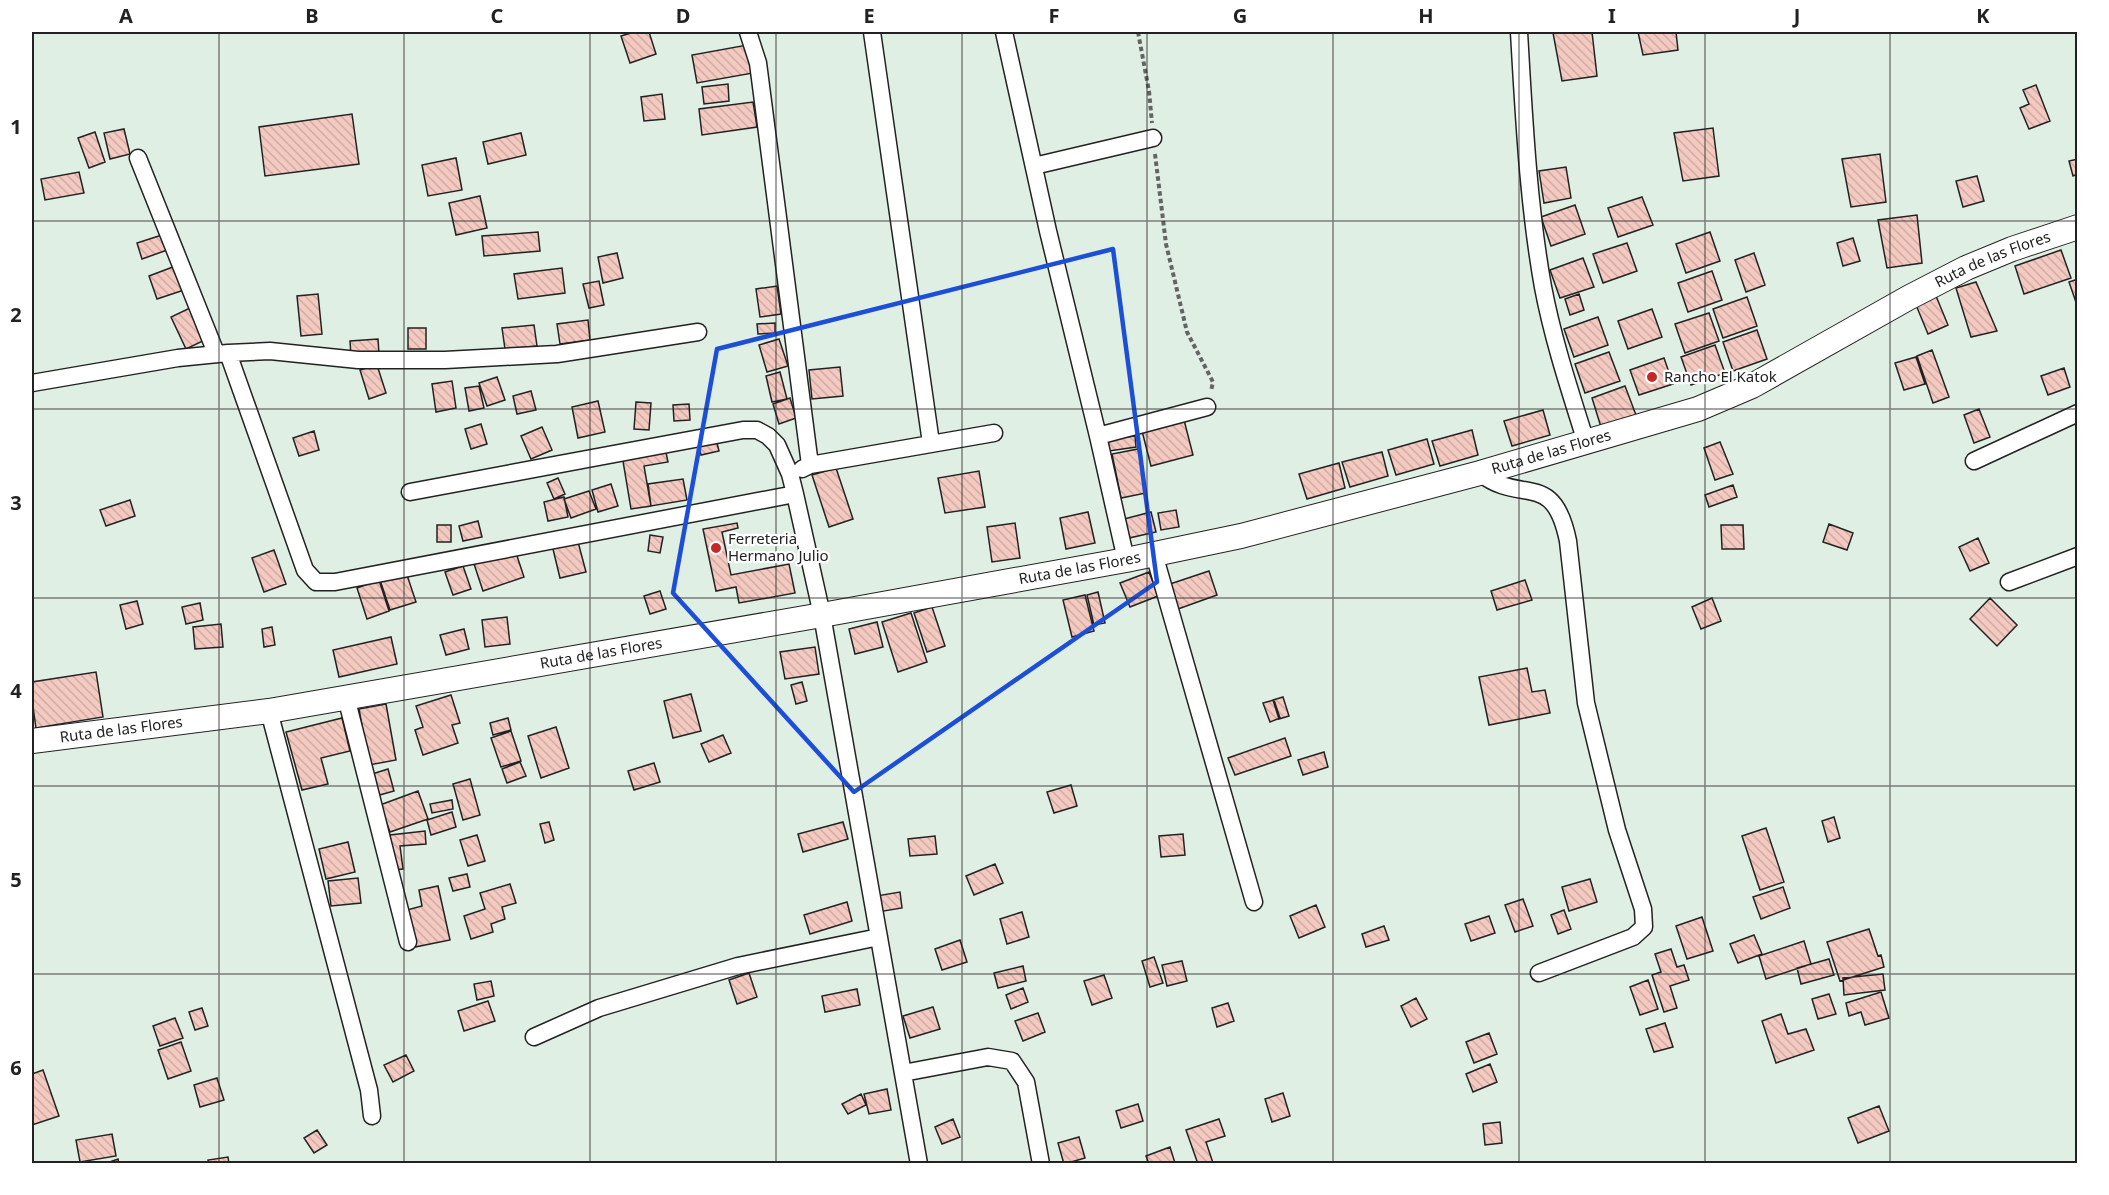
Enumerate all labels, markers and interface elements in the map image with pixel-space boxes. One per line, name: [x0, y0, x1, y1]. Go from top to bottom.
text: A: [119, 2, 133, 29]
text: B: [305, 2, 319, 29]
text: C: [491, 2, 504, 29]
text: D: [676, 2, 690, 29]
text: E: [863, 2, 875, 29]
text: F: [1049, 2, 1059, 29]
text: G: [1233, 2, 1247, 29]
text: H: [1418, 2, 1434, 29]
text: I: [1608, 2, 1616, 29]
text: J: [1792, 2, 1800, 29]
text: K: [1976, 2, 1990, 29]
text: 1: [10, 113, 22, 140]
street label: Ruta de las Flores: [1931, 226, 2053, 292]
text: 2: [10, 301, 22, 328]
place label: Rancho El Katok: [1664, 366, 1777, 386]
marker: Rancho El Katok: [1645, 370, 1659, 384]
street label: Ruta de las Flores: [1489, 424, 1613, 478]
text: 3: [10, 489, 22, 516]
place label: Ferreteria Hermano Julio: [728, 528, 829, 565]
marker: Ferreteria Hermano Julio: [709, 541, 723, 555]
street label: Ruta de las Flores: [1017, 546, 1142, 588]
street label: Ruta de las Flores: [538, 632, 664, 673]
text: 4: [10, 677, 22, 704]
street label: Ruta de las Flores: [59, 711, 184, 746]
text: 5: [10, 866, 22, 893]
text: 6: [10, 1054, 22, 1081]

